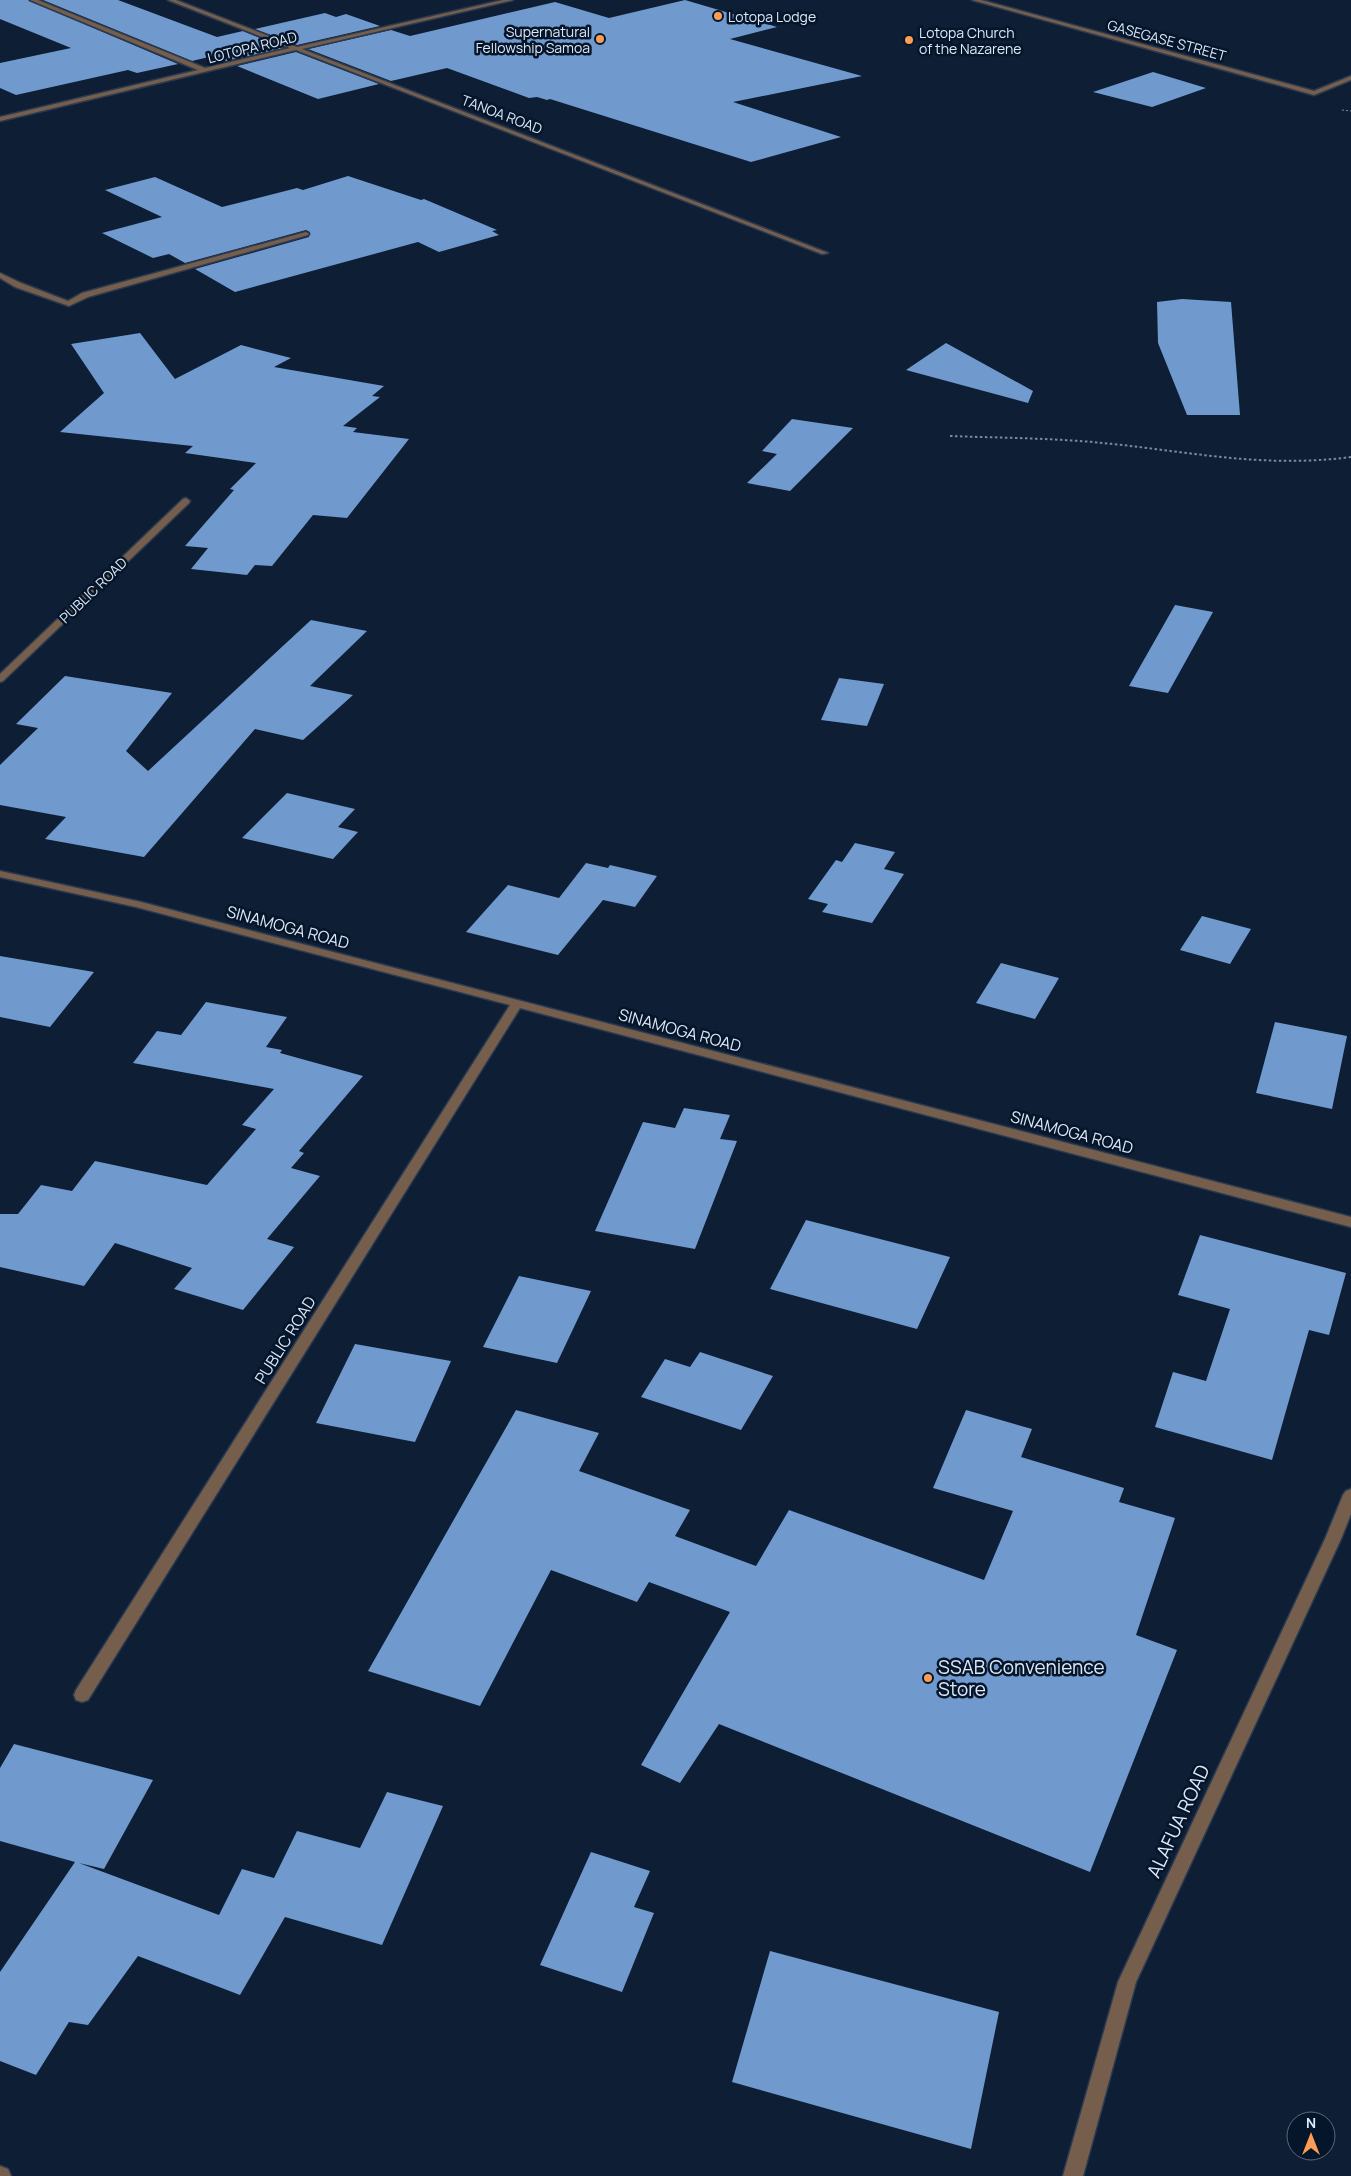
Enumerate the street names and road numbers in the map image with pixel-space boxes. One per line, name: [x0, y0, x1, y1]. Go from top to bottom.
street label: GASEGASE STREET: [1106, 15, 1229, 65]
street label: LOTOPA ROAD: [205, 27, 299, 67]
street label: TANOA ROAD: [459, 90, 545, 138]
street label: PUBLIC ROAD: [55, 553, 131, 627]
street label: SINAMOGA ROAD: [224, 900, 352, 954]
street label: SINAMOGA ROAD: [616, 1003, 744, 1057]
street label: SINAMOGA ROAD: [1008, 1105, 1136, 1159]
street label: PUBLIC ROAD: [249, 1292, 321, 1388]
street label: ALAFUA ROAD: [1140, 1760, 1216, 1882]

